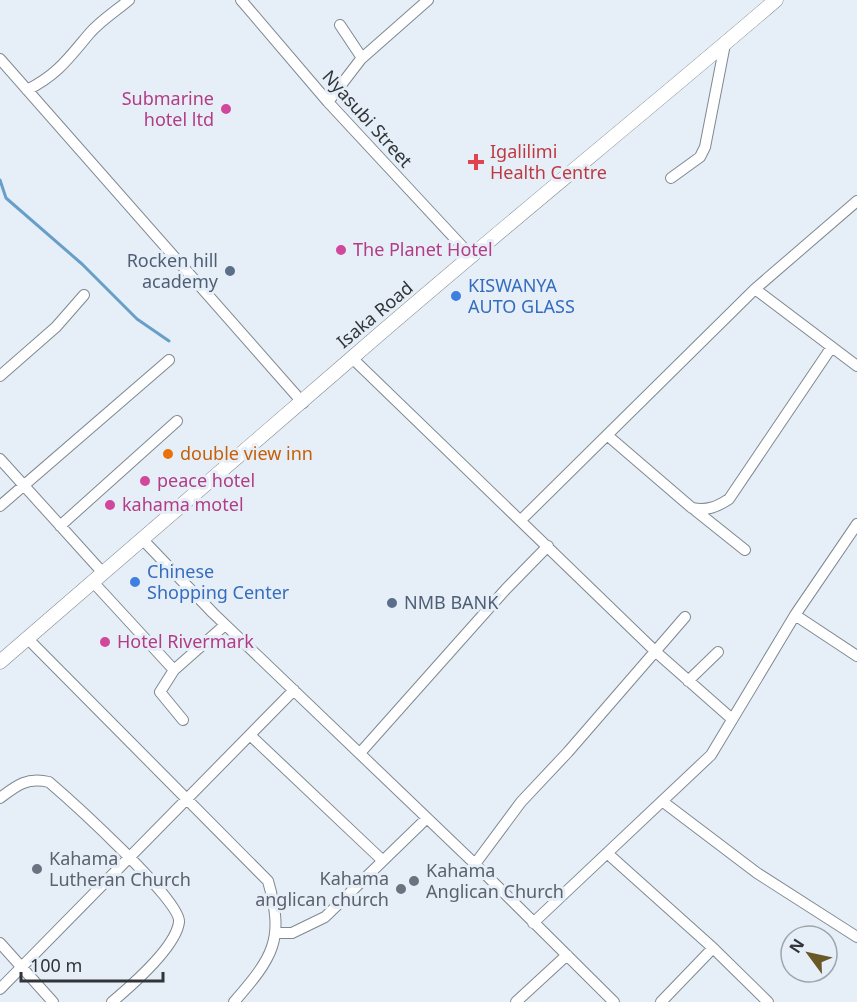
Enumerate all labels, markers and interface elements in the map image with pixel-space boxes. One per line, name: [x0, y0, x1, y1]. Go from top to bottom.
street label: Nyasubi Street: [318, 64, 418, 173]
place label: Submarine hotel ltd: [122, 86, 214, 131]
marker: Submarine hotel ltd: [219, 102, 233, 116]
place label: Igalilimi Health Centre: [490, 139, 607, 184]
marker: Igalilimi Health Centre: [467, 153, 485, 171]
place label: The Planet Hotel: [353, 237, 493, 261]
marker: The Planet Hotel: [334, 243, 348, 257]
place label: Rocken hill academy: [127, 248, 219, 293]
marker: Rocken hill academy: [223, 264, 237, 278]
place label: KISWANYA AUTO GLASS: [468, 273, 575, 318]
street label: Isaka Road: [331, 275, 417, 353]
marker: KISWANYA AUTO GLASS: [449, 289, 463, 303]
place label: double view inn: [180, 441, 313, 465]
marker: double view inn: [161, 447, 175, 461]
place label: peace hotel: [157, 468, 255, 492]
marker: peace hotel: [138, 474, 152, 488]
place label: kahama motel: [122, 492, 244, 516]
marker: kahama motel: [103, 498, 117, 512]
place label: Chinese Shopping Center: [147, 559, 290, 604]
marker: Chinese Shopping Center: [128, 575, 142, 589]
place label: NMB BANK: [404, 590, 499, 614]
marker: NMB BANK: [385, 596, 399, 610]
place label: Hotel Rivermark: [117, 629, 254, 653]
marker: Hotel Rivermark: [98, 635, 112, 649]
place label: Kahama Lutheran Church: [49, 846, 191, 891]
place label: Kahama Anglican Church: [426, 858, 564, 903]
marker: Kahama Lutheran Church: [30, 862, 44, 876]
place label: Kahama anglican church: [255, 866, 389, 911]
marker: Kahama Anglican Church: [407, 874, 421, 888]
marker: Kahama anglican church: [394, 882, 408, 896]
north arrow: [779, 924, 839, 984]
text: N: [784, 934, 809, 957]
scale bar: [21, 945, 164, 983]
text: 100 m: [30, 953, 82, 977]

